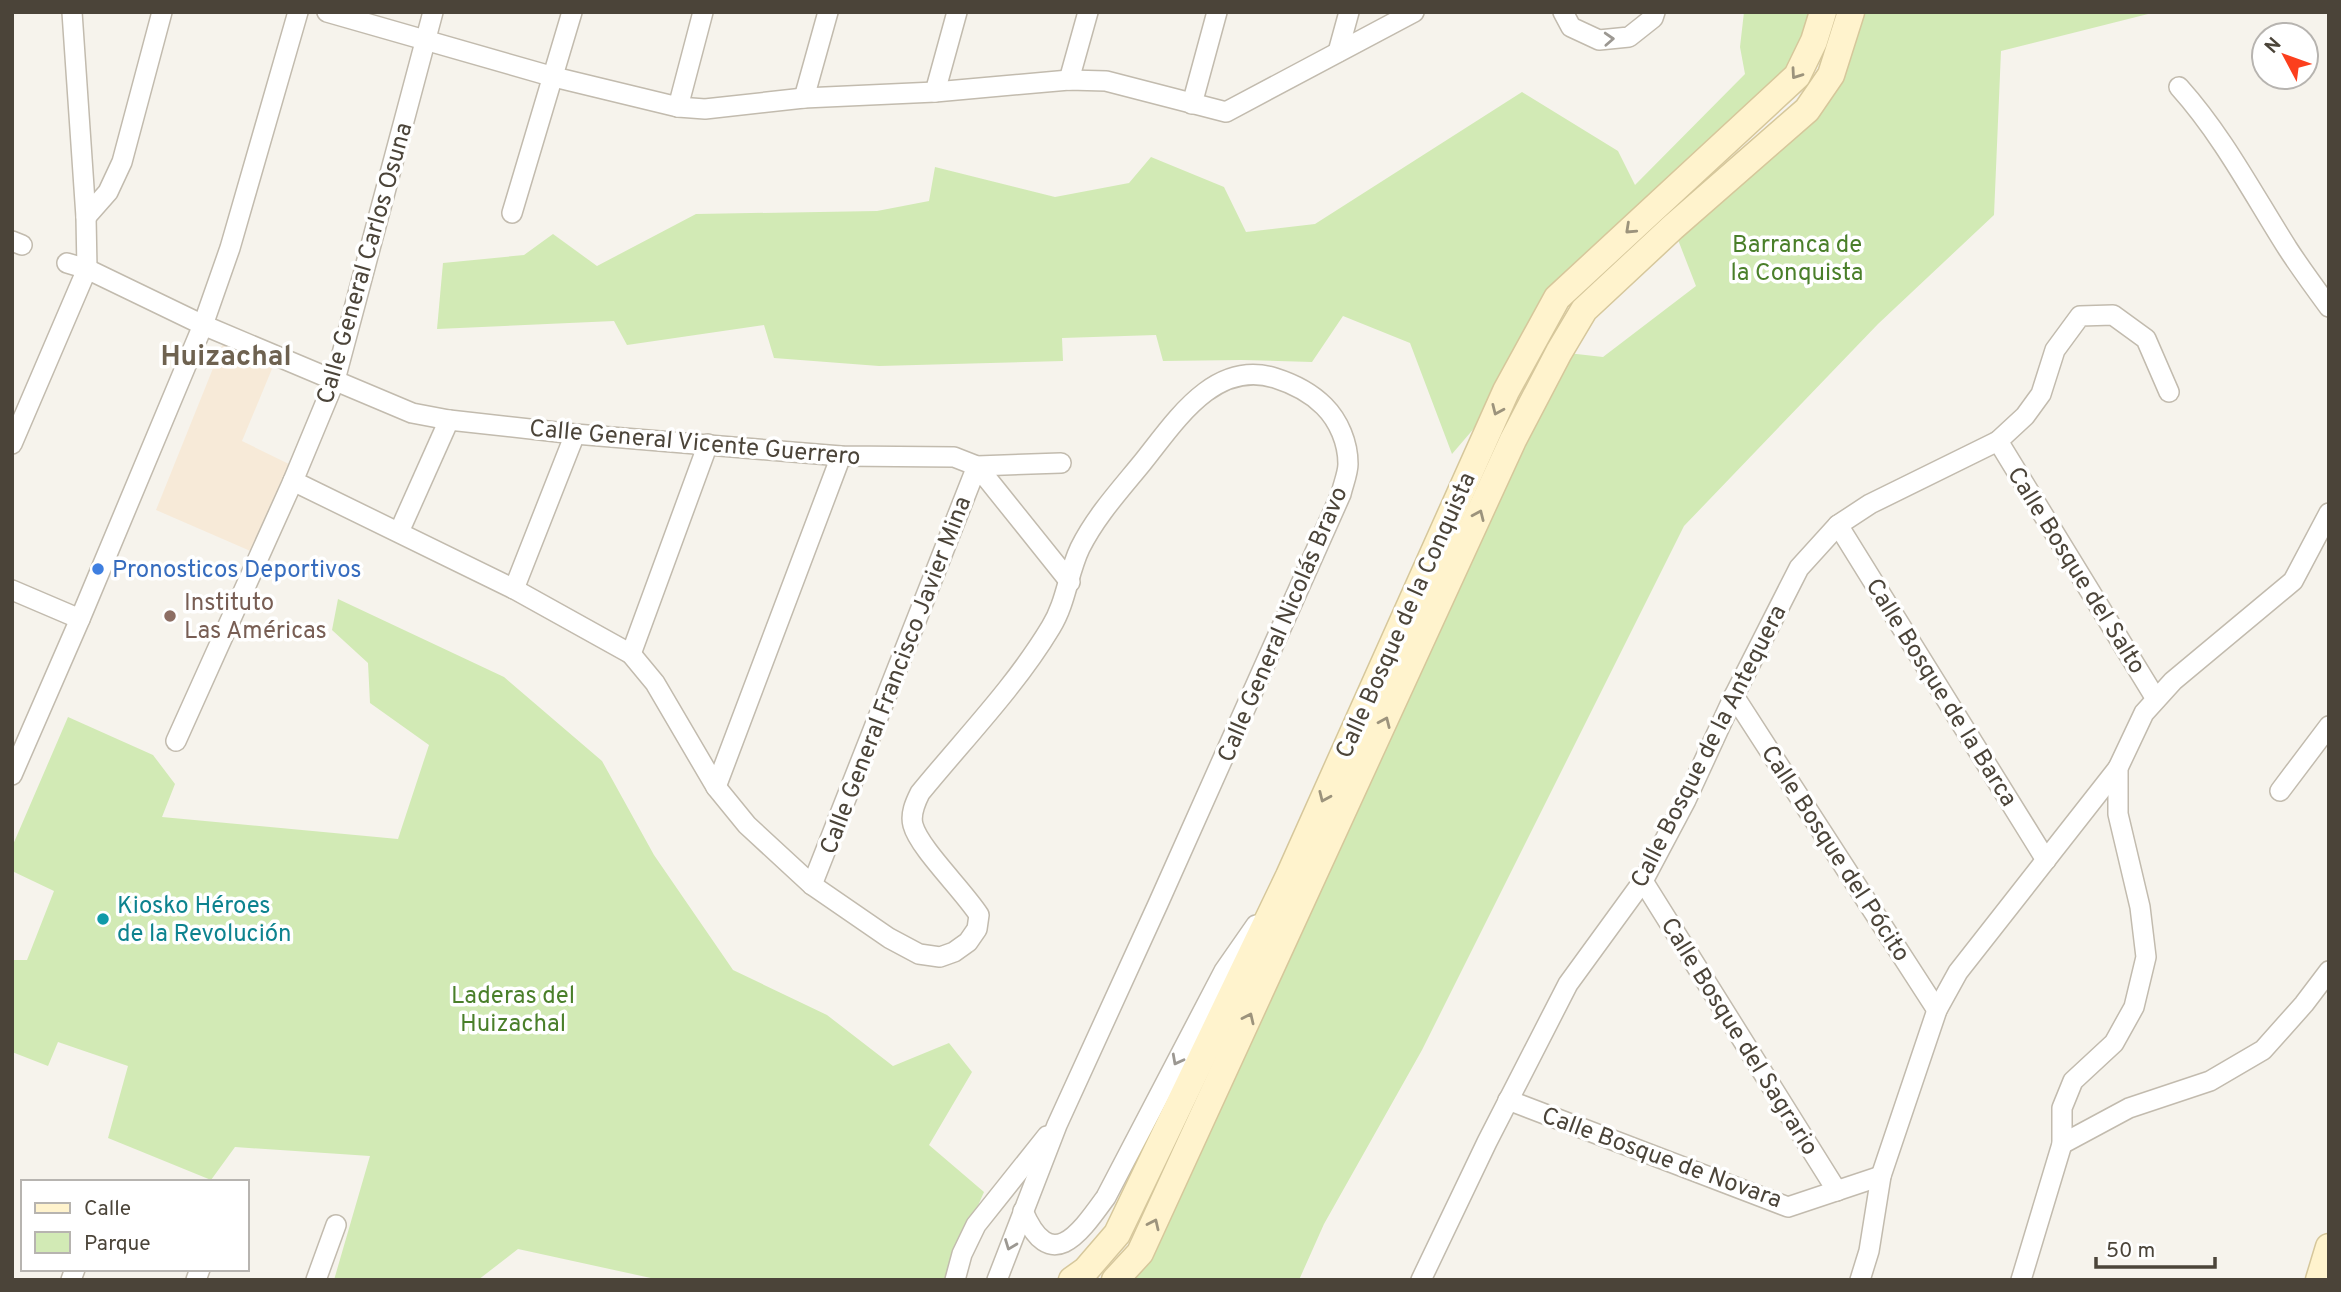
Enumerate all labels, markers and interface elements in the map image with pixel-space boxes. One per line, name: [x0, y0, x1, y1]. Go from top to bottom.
north arrow: [2250, 21, 2320, 91]
one-way arrow: [1604, 31, 1615, 46]
text: N: [2260, 33, 2287, 59]
one-way arrow: [1792, 66, 1804, 79]
street label: Calle General Carlos Osuna: [311, 119, 420, 408]
one-way arrow: [1625, 221, 1638, 234]
park label: Barranca de la Conquista: [1731, 231, 1863, 289]
district label: Huizachal: [160, 340, 292, 376]
one-way arrow: [1491, 403, 1505, 415]
street label: Calle General Vicente Guerrero: [528, 415, 862, 473]
street label: Calle Bosque del Salto: [1999, 462, 2151, 680]
street label: Calle Bosque de la Conquista: [1330, 468, 1484, 763]
street label: Calle General Nicolás Bravo: [1212, 482, 1356, 767]
street label: Calle General Francisco Javier Mina: [815, 493, 979, 859]
one-way arrow: [1470, 510, 1484, 522]
place label: Pronosticos Deportivos: [112, 556, 362, 586]
marker: Pronosticos Deportivos: [90, 561, 106, 577]
street label: Calle Bosque de la Barca: [1858, 573, 2023, 813]
place label: Instituto Las Américas: [184, 589, 327, 647]
street label: Calle Bosque de la Antequera: [1625, 600, 1794, 893]
marker: Instituto Las Américas: [162, 608, 178, 624]
one-way arrow: [1377, 717, 1391, 729]
street label: Calle Bosque del Pócito: [1753, 740, 1916, 968]
one-way arrow: [1318, 790, 1332, 802]
place label: Kiosko Héroes de la Revolución: [117, 892, 292, 950]
marker: Kiosko Héroes de la Revolución: [95, 911, 111, 927]
street label: Calle Bosque del Sagrario: [1653, 913, 1824, 1162]
park label: Laderas del Huizachal: [451, 982, 575, 1040]
one-way arrow: [1241, 1013, 1255, 1025]
one-way arrow: [1172, 1053, 1186, 1065]
street label: Calle Bosque de Novara: [1537, 1101, 1786, 1216]
legend: [21, 1180, 248, 1271]
text: Calle: [84, 1196, 131, 1223]
one-way arrow: [1146, 1219, 1160, 1232]
scale bar: [2096, 1226, 2215, 1270]
text: Parque: [84, 1231, 151, 1258]
text: 50 m: [2106, 1238, 2155, 1265]
one-way arrow: [1004, 1239, 1018, 1251]

